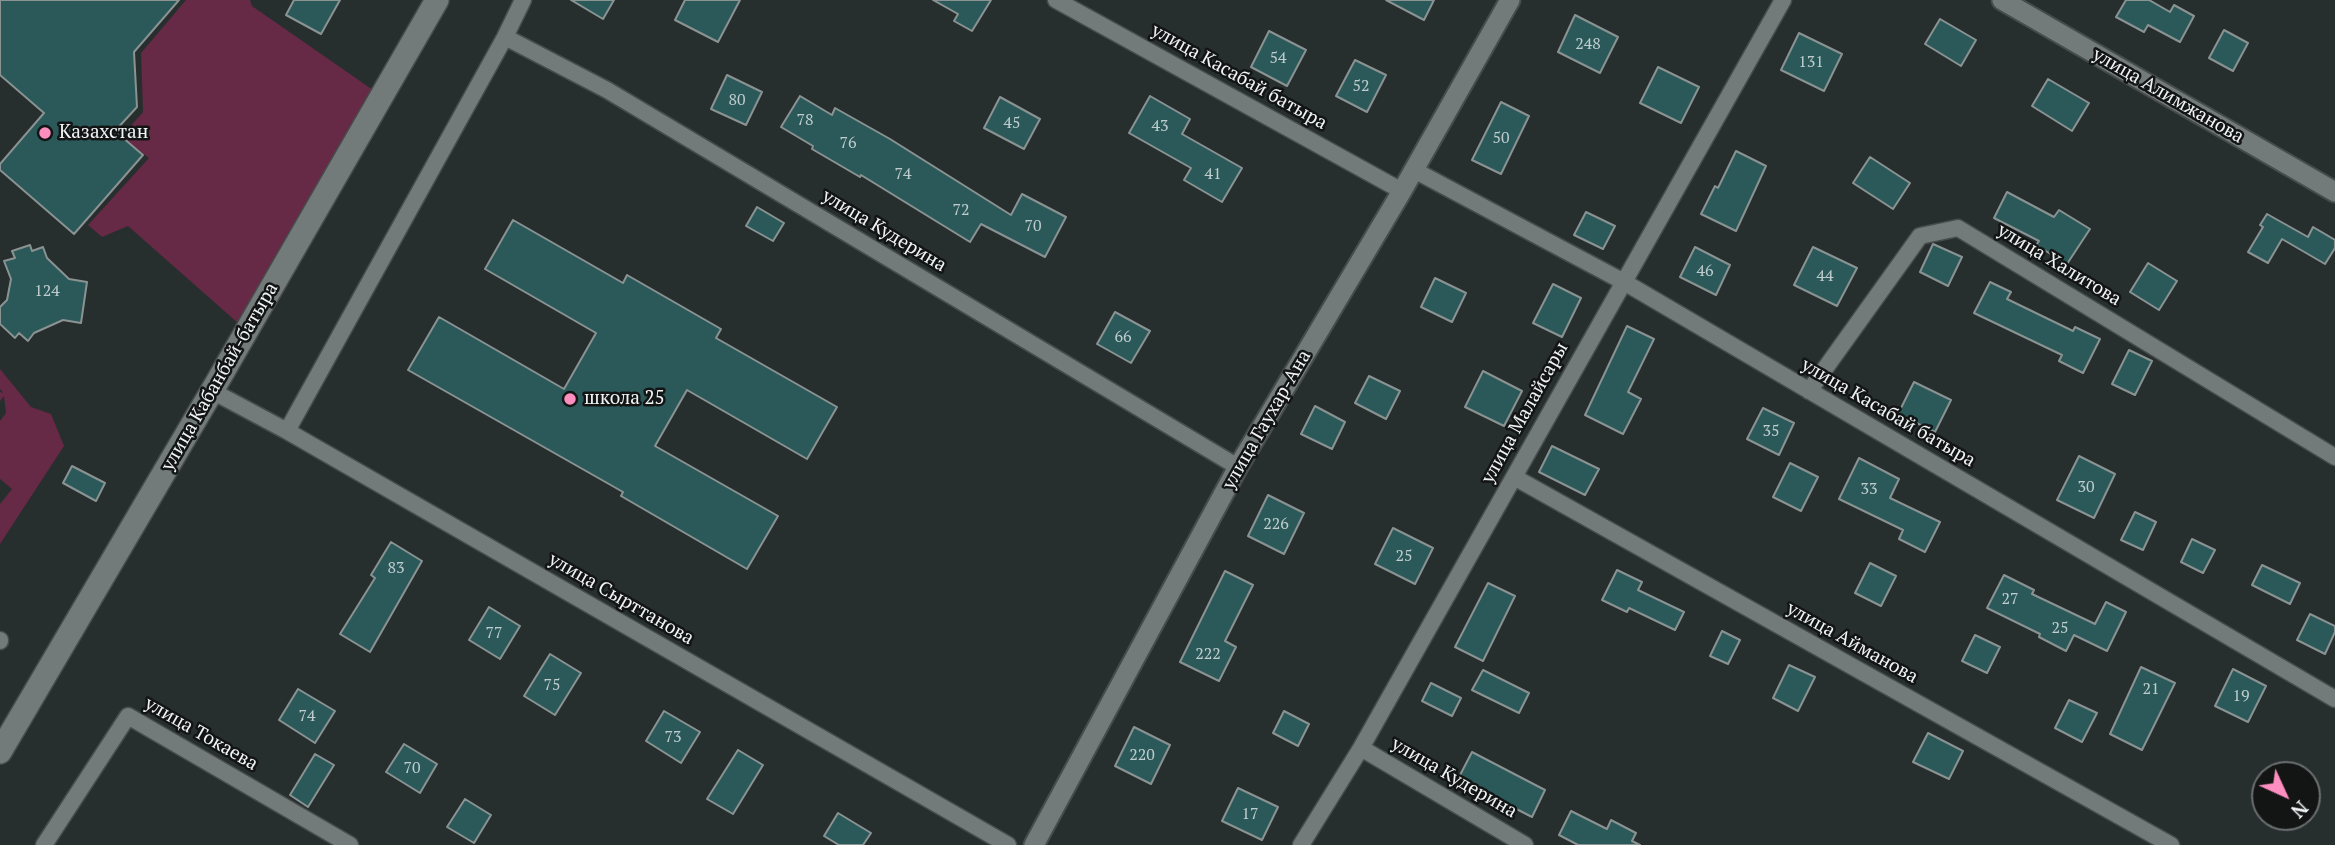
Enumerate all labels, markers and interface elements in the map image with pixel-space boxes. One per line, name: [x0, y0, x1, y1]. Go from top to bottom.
street label: улица Касабай батыра: [1147, 19, 1331, 135]
house number: 248: [1575, 34, 1601, 54]
street label: улица Алимжанова: [2088, 43, 2248, 149]
house number: 54: [1269, 48, 1287, 68]
house number: 131: [1798, 52, 1824, 72]
house number: 52: [1352, 76, 1370, 96]
house number: 80: [728, 90, 746, 110]
house number: 78: [796, 110, 814, 130]
house number: 45: [1003, 113, 1021, 133]
house number: 43: [1151, 116, 1169, 136]
place label: Казахстан: [59, 122, 148, 144]
marker: Казахстан: [37, 125, 53, 141]
house number: 50: [1492, 128, 1510, 148]
house number: 76: [839, 133, 857, 153]
house number: 74: [894, 164, 912, 184]
house number: 41: [1204, 164, 1222, 184]
street label: улица Кудерина: [818, 185, 950, 277]
house number: 72: [952, 200, 970, 220]
house number: 70: [1024, 216, 1042, 236]
street label: улица Халитова: [1993, 219, 2125, 311]
house number: 46: [1696, 261, 1714, 281]
house number: 44: [1816, 266, 1834, 286]
street label: улица Кабанбай-батыра: [157, 279, 283, 475]
house number: 124: [34, 281, 60, 301]
house number: 66: [1114, 327, 1132, 347]
street label: улица Малайсары: [1477, 338, 1573, 488]
street label: улица Гаухар-Ана: [1218, 346, 1316, 494]
street label: улица Касабай батыра: [1797, 354, 1979, 472]
place label: школа 25: [584, 388, 665, 410]
marker: школа 25: [562, 391, 578, 407]
house number: 35: [1762, 421, 1780, 441]
house number: 30: [2077, 477, 2095, 497]
house number: 33: [1860, 479, 1878, 499]
house number: 226: [1263, 514, 1289, 534]
house number: 25: [1395, 546, 1413, 566]
street label: улица Сырттанова: [544, 548, 698, 650]
house number: 83: [387, 558, 405, 578]
house number: 27: [2001, 589, 2019, 609]
street label: улица Айманова: [1782, 597, 1922, 689]
house number: 25: [2051, 618, 2069, 638]
house number: 77: [485, 623, 503, 643]
house number: 222: [1195, 644, 1221, 664]
house number: 75: [543, 675, 561, 695]
house number: 21: [2142, 679, 2160, 699]
house number: 19: [2232, 686, 2250, 706]
street label: улица Токаева: [140, 692, 262, 776]
house number: 74: [298, 706, 316, 726]
house number: 73: [664, 727, 682, 747]
street label: улица Кудерина: [1387, 733, 1521, 823]
house number: 220: [1129, 745, 1155, 765]
house number: 70: [403, 758, 421, 778]
north arrow: [2251, 761, 2321, 831]
text: N: [2286, 796, 2314, 824]
house number: 17: [1241, 804, 1259, 824]

